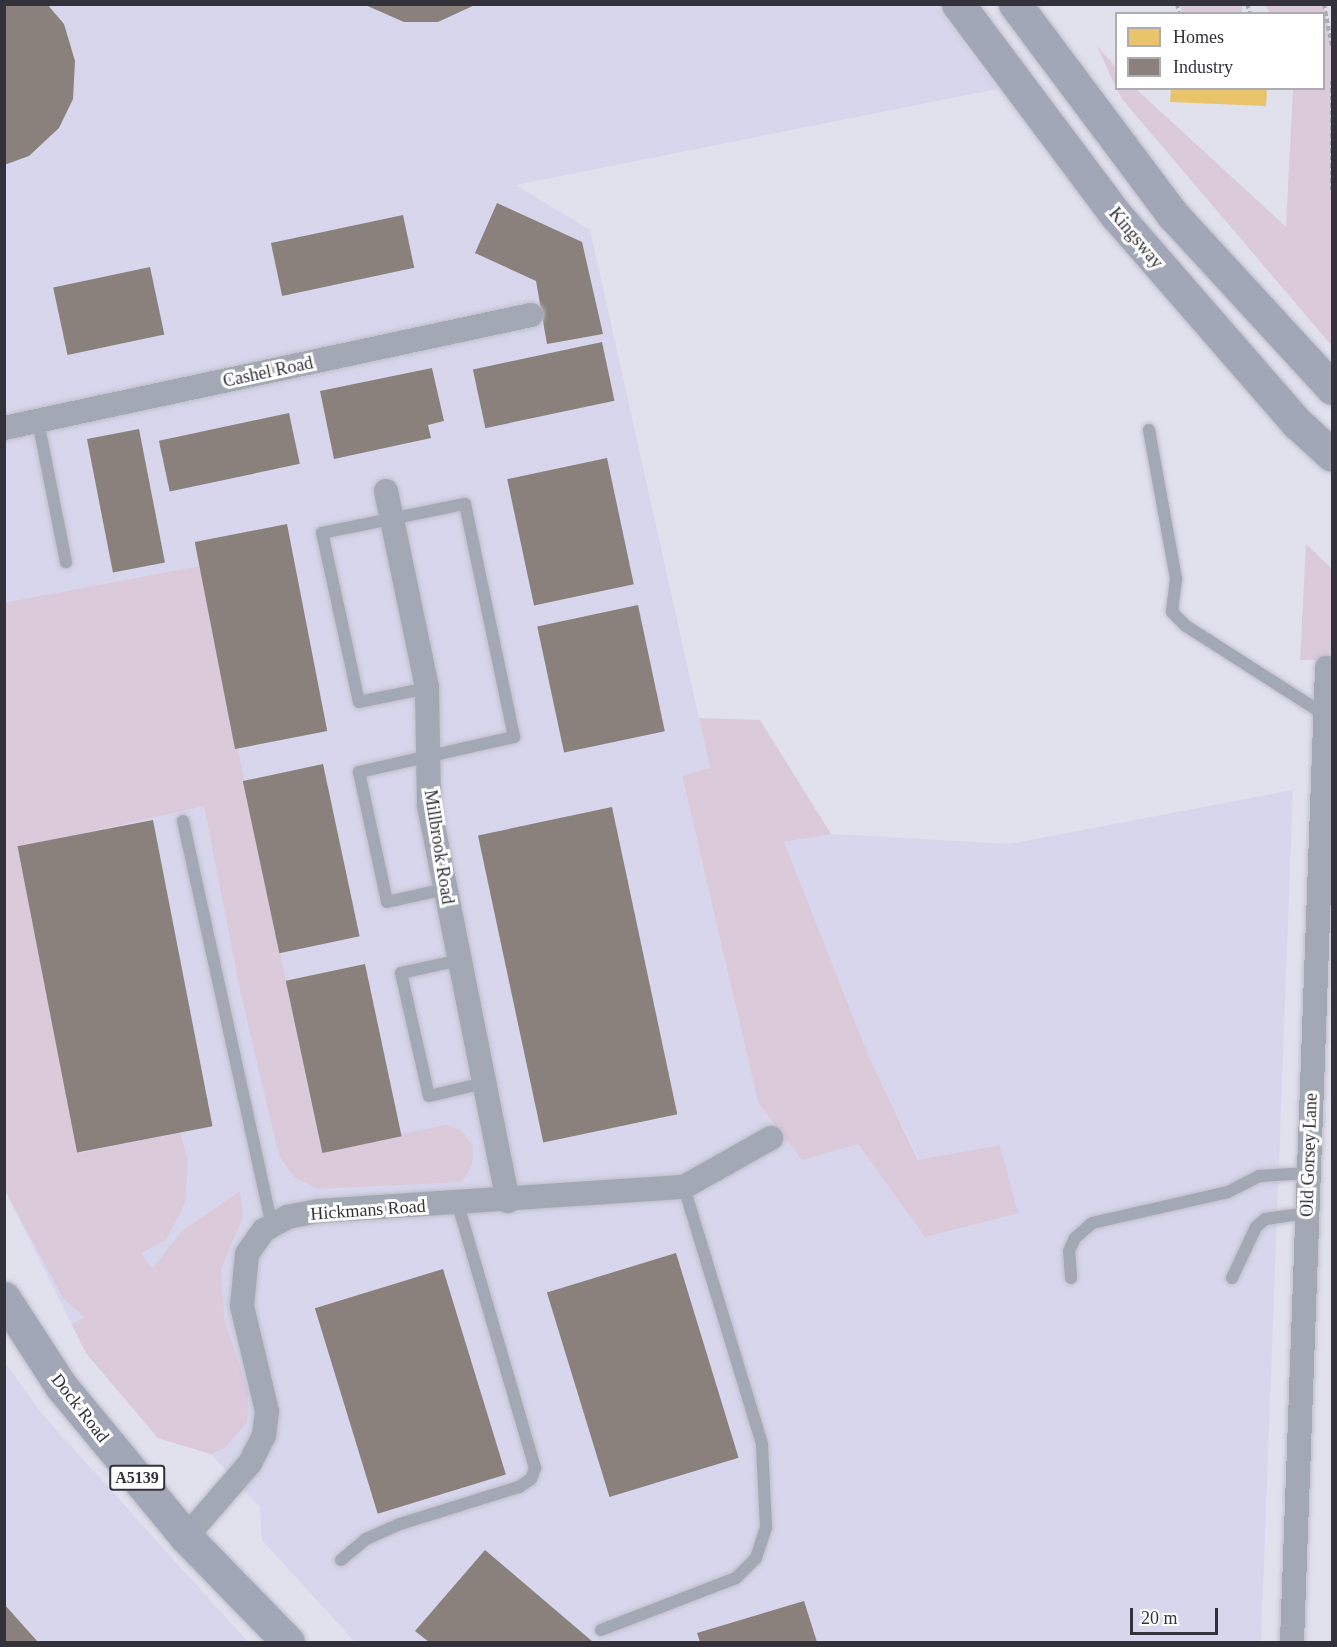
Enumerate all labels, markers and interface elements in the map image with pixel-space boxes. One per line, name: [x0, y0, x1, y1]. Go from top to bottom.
legend: [1115, 12, 1325, 90]
text: Homes: [1173, 27, 1224, 47]
text: Industry: [1173, 57, 1233, 77]
street label: Kingsway: [1104, 203, 1168, 273]
street label: Cashel Road: [221, 352, 315, 392]
street label: Millbrook Road: [419, 788, 459, 906]
street label: Old Gorsey Lane: [1296, 1093, 1322, 1217]
street label: Hickmans Road: [310, 1195, 426, 1225]
street label: Dock Road: [46, 1369, 114, 1447]
road number: A5139: [108, 1465, 166, 1491]
scale bar: [1133, 1596, 1222, 1634]
text: 20 m: [1141, 1608, 1178, 1628]

